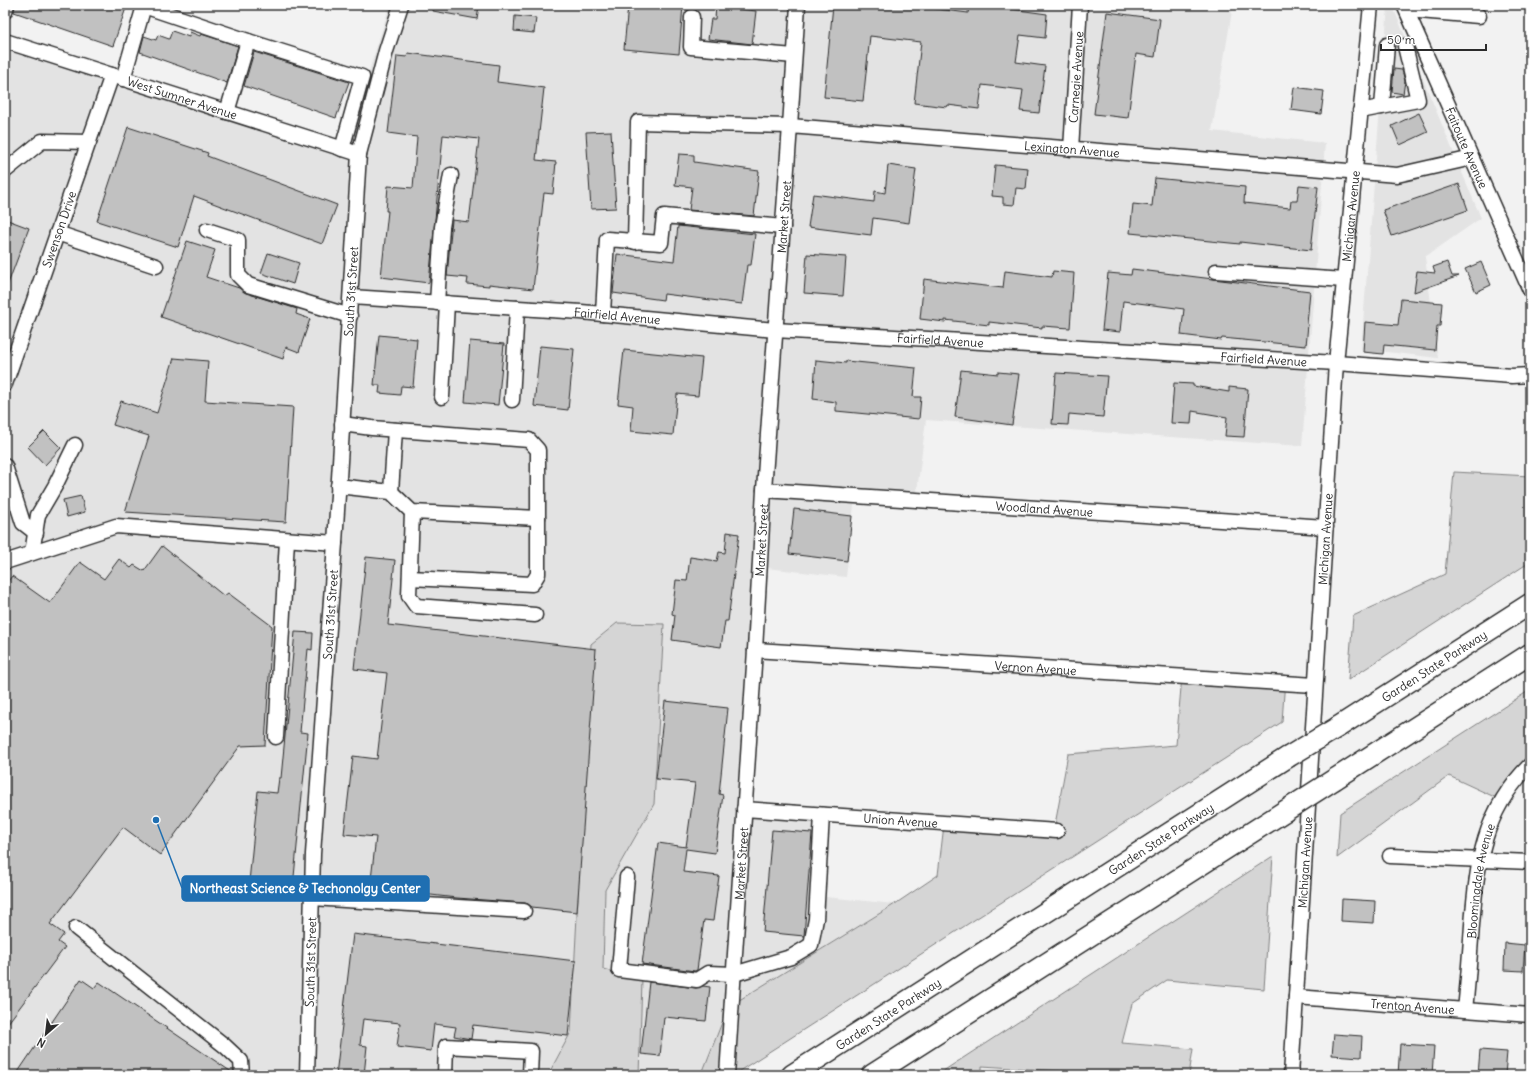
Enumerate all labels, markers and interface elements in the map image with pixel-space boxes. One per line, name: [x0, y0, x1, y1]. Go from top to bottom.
scale bar: [1381, 26, 1486, 52]
street label: Carnegie Avenue: [1065, 31, 1086, 124]
text: 50 m: [1387, 32, 1416, 47]
street label: West Sumner Avenue: [125, 73, 239, 122]
street label: Faitoute Avenue: [1443, 105, 1492, 191]
street label: Lexington Avenue: [1024, 137, 1120, 160]
street label: Michigan Avenue: [1338, 170, 1362, 263]
street label: Market Street: [773, 180, 794, 254]
street label: Swenson Drive: [39, 189, 79, 269]
street label: South 31st Street: [340, 246, 361, 337]
street label: Fairfield Avenue: [574, 304, 661, 327]
street label: Fairfield Avenue: [897, 330, 984, 350]
street label: Fairfield Avenue: [1220, 349, 1308, 369]
street label: Michigan Avenue: [1314, 493, 1335, 585]
street label: Woodland Avenue: [995, 498, 1094, 519]
street label: Market Street: [752, 503, 771, 577]
street label: South 31st Street: [319, 569, 341, 660]
street label: Garden State Parkway: [1379, 626, 1489, 705]
street label: Vernon Avenue: [994, 657, 1077, 678]
street label: Garden State Parkway: [1105, 799, 1216, 878]
street label: Union Avenue: [863, 810, 938, 830]
street label: Michigan Avenue: [1294, 816, 1315, 909]
street label: Bloomingdale Avenue: [1464, 821, 1498, 939]
street label: Market Street: [731, 827, 751, 900]
callout: Northeast Science & Techonolgy Center: [182, 876, 429, 901]
text: Northeast Science & Techonolgy Center: [190, 880, 421, 897]
street label: South 31st Street: [301, 917, 319, 1007]
street label: Garden State Parkway: [833, 974, 943, 1053]
street label: Trenton Avenue: [1370, 995, 1455, 1017]
north arrow: [26, 1014, 66, 1054]
text: N: [35, 1035, 48, 1051]

